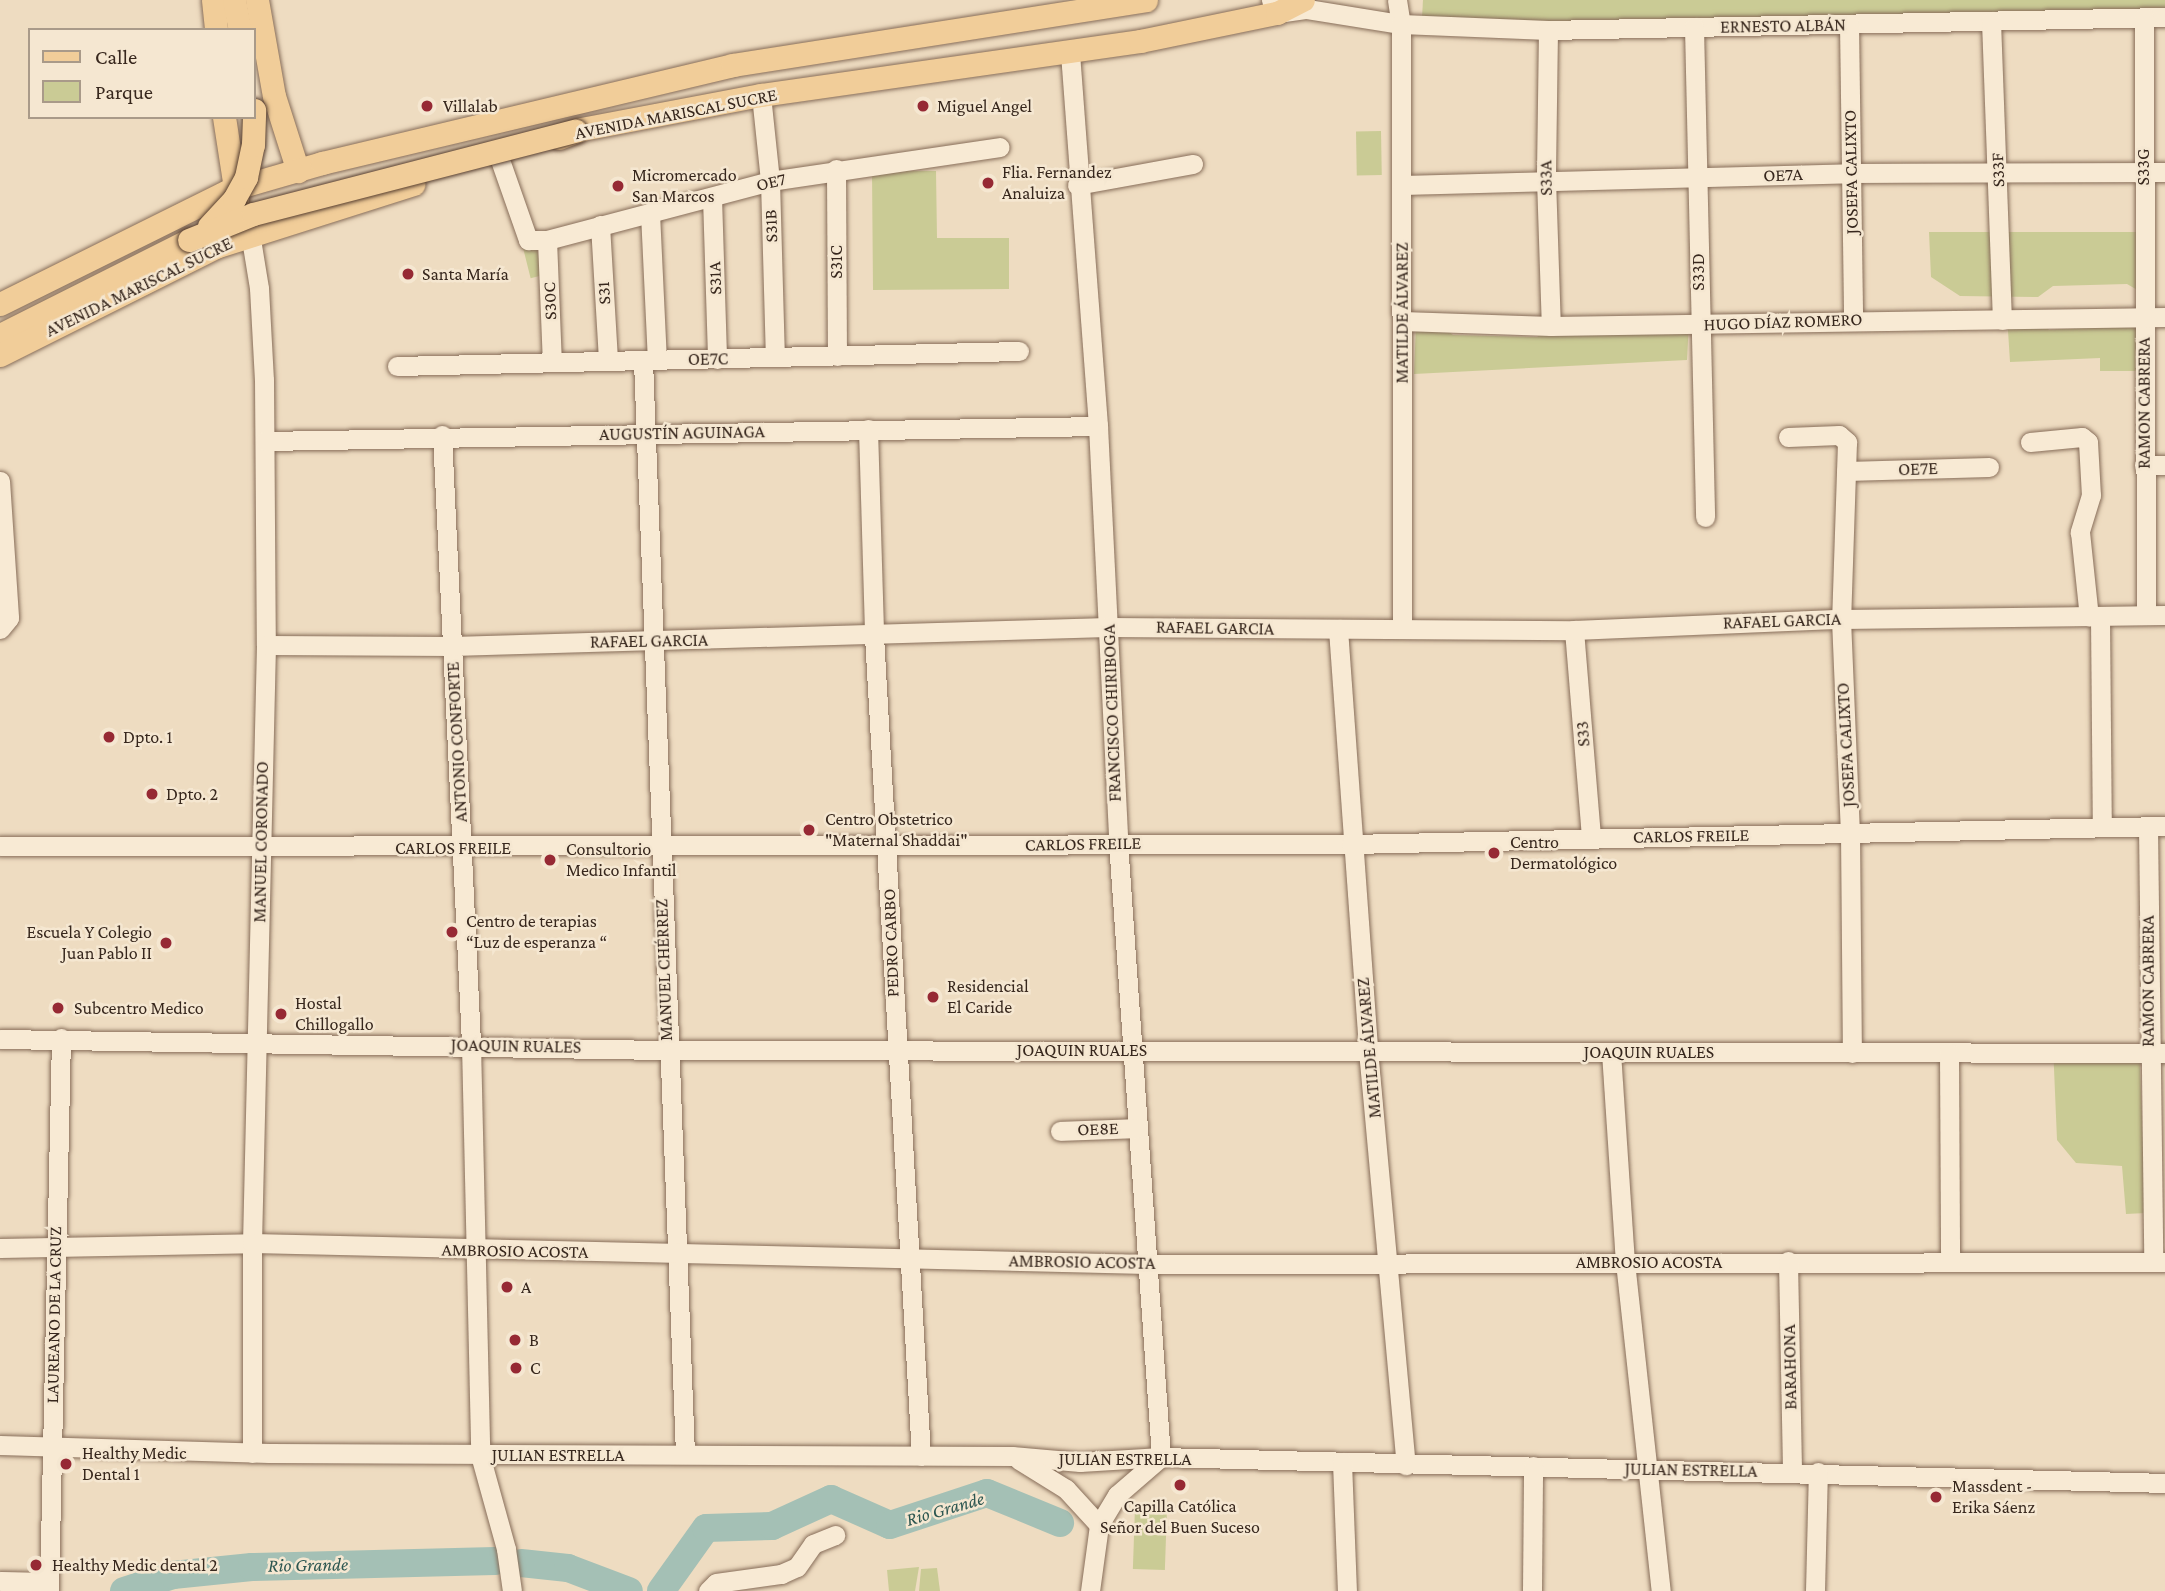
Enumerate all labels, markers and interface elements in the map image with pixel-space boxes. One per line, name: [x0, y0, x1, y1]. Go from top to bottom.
street label: ERNESTO ALBÁN: [1720, 14, 1846, 38]
legend: [28, 28, 256, 119]
text: Calle: [95, 45, 137, 69]
text: Parque: [95, 80, 153, 104]
street label: AVENIDA MARISCAL SUCRE: [573, 84, 779, 144]
place label: Villalab: [443, 95, 498, 117]
place label: Miguel Angel: [937, 95, 1032, 117]
marker: Villalab: [417, 96, 437, 116]
marker: Miguel Angel: [915, 98, 931, 114]
street label: JOSEFA CALIXTO: [1839, 110, 1863, 234]
street label: S33G: [2132, 149, 2154, 185]
street label: S33F: [1987, 152, 2009, 188]
street label: S33A: [1535, 160, 1557, 196]
place label: Flia. Fernandez Analuiza: [1002, 162, 1112, 204]
street label: OE7A: [1763, 164, 1803, 186]
place label: Micromercado San Marcos: [632, 165, 737, 208]
street label: OE7: [754, 168, 788, 196]
marker: Flia. Fernandez Analuiza: [980, 175, 996, 191]
marker: Micromercado San Marcos: [610, 178, 626, 194]
street label: S31B: [760, 209, 782, 243]
street label: AVENIDA MARISCAL SUCRE: [42, 232, 236, 342]
street label: MATILDE ÁLVAREZ: [1391, 242, 1413, 384]
street label: S31C: [825, 245, 847, 279]
street label: S33D: [1687, 253, 1709, 291]
street label: S31A: [704, 261, 726, 295]
place label: Santa María: [422, 263, 509, 285]
marker: Santa María: [400, 266, 416, 282]
street label: S31: [593, 281, 615, 305]
street label: S30C: [539, 282, 561, 320]
street label: HUGO DÍAZ ROMERO: [1703, 308, 1863, 336]
street label: RAMON CABRERA: [2133, 337, 2155, 469]
street label: OE7C: [688, 348, 728, 370]
street label: AUGUSTÍN AGUINAGA: [599, 421, 765, 445]
street label: OE7E: [1898, 458, 1938, 480]
street label: RAFAEL GARCIA: [1723, 608, 1841, 634]
street label: RAFAEL GARCIA: [1156, 616, 1274, 640]
street label: FRANCISCO CHIRIBOGA: [1098, 624, 1126, 802]
street label: RAFAEL GARCIA: [590, 629, 708, 653]
street label: ANTONIO CONFORTE: [442, 661, 472, 823]
street label: JOSEFA CALIXTO: [1832, 682, 1860, 808]
street label: S33: [1571, 721, 1595, 747]
place label: Dpto. 1: [123, 726, 172, 748]
marker: Dpto. 1: [101, 729, 117, 745]
street label: MANUEL CORONADO: [249, 761, 273, 923]
place label: Dpto. 2: [166, 783, 218, 805]
marker: Dpto. 2: [144, 786, 160, 802]
place label: Centro Obstetrico "Maternal Shaddai": [825, 809, 968, 852]
marker: Centro Obstetrico "Maternal Shaddai": [799, 820, 819, 840]
street label: CARLOS FREILE: [1633, 824, 1749, 848]
street label: CARLOS FREILE: [1025, 832, 1141, 856]
place label: Centro Dermatológico: [1510, 832, 1617, 874]
street label: CARLOS FREILE: [395, 837, 511, 859]
place label: Consultorio Medico Infantil: [566, 839, 677, 882]
marker: Centro Dermatológico: [1484, 843, 1504, 863]
marker: Consultorio Medico Infantil: [540, 850, 560, 870]
street label: PEDRO CARBO: [878, 888, 904, 998]
street label: MANUEL CHÉRREZ: [651, 899, 677, 1041]
place label: Centro de terapias “Luz de esperanza “: [466, 911, 607, 954]
street label: RAMON CABRERA: [2137, 915, 2159, 1047]
place label: Escuela Y Colegio Juan Pablo II: [26, 922, 152, 964]
marker: Centro de terapias “Luz de esperanza “: [444, 924, 460, 940]
marker: Escuela Y Colegio Juan Pablo II: [158, 935, 174, 951]
place label: Residencial El Caride: [947, 976, 1029, 1018]
street label: MATILDE ÁLVAREZ: [1352, 977, 1386, 1119]
marker: Residencial El Caride: [925, 989, 941, 1005]
place label: Hostal Chillogallo: [295, 993, 374, 1036]
place label: Subcentro Medico: [74, 997, 204, 1019]
marker: Subcentro Medico: [48, 998, 68, 1018]
marker: Hostal Chillogallo: [273, 1006, 289, 1022]
street label: JOAQUIN RUALES: [451, 1034, 581, 1058]
street label: JOAQUIN RUALES: [1017, 1039, 1147, 1061]
street label: JOAQUIN RUALES: [1584, 1041, 1714, 1063]
street label: OE8E: [1077, 1117, 1119, 1141]
street label: LAUREANO DE LA CRUZ: [42, 1226, 66, 1404]
street label: AMBROSIO ACOSTA: [441, 1239, 589, 1263]
street label: AMBROSIO ACOSTA: [1008, 1250, 1156, 1274]
street label: AMBROSIO ACOSTA: [1576, 1251, 1722, 1273]
place label: A: [521, 1276, 531, 1298]
marker: A: [499, 1279, 515, 1295]
street label: BARAHONA: [1778, 1324, 1802, 1410]
place label: B: [529, 1329, 539, 1351]
marker: B: [507, 1332, 523, 1348]
place label: C: [530, 1357, 541, 1379]
marker: C: [508, 1360, 524, 1376]
place label: Healthy Medic Dental 1: [82, 1443, 187, 1486]
street label: JULIAN ESTRELLA: [492, 1444, 624, 1466]
street label: JULIAN ESTRELLA: [1059, 1448, 1191, 1470]
marker: Healthy Medic Dental 1: [56, 1454, 76, 1474]
street label: JULIAN ESTRELLA: [1624, 1458, 1758, 1482]
place label: Massdent - Erika Sáenz: [1952, 1476, 2035, 1518]
marker: Capilla Católica Señor del Buen Suceso: [1172, 1477, 1188, 1493]
water label: Rio Grande: [903, 1487, 987, 1531]
marker: Massdent - Erika Sáenz: [1926, 1487, 1946, 1507]
place label: Capilla Católica Señor del Buen Suceso: [1100, 1496, 1260, 1538]
water label: Rio Grande: [268, 1553, 348, 1577]
place label: Healthy Medic dental 2: [52, 1554, 218, 1576]
marker: Healthy Medic dental 2: [26, 1555, 46, 1575]

